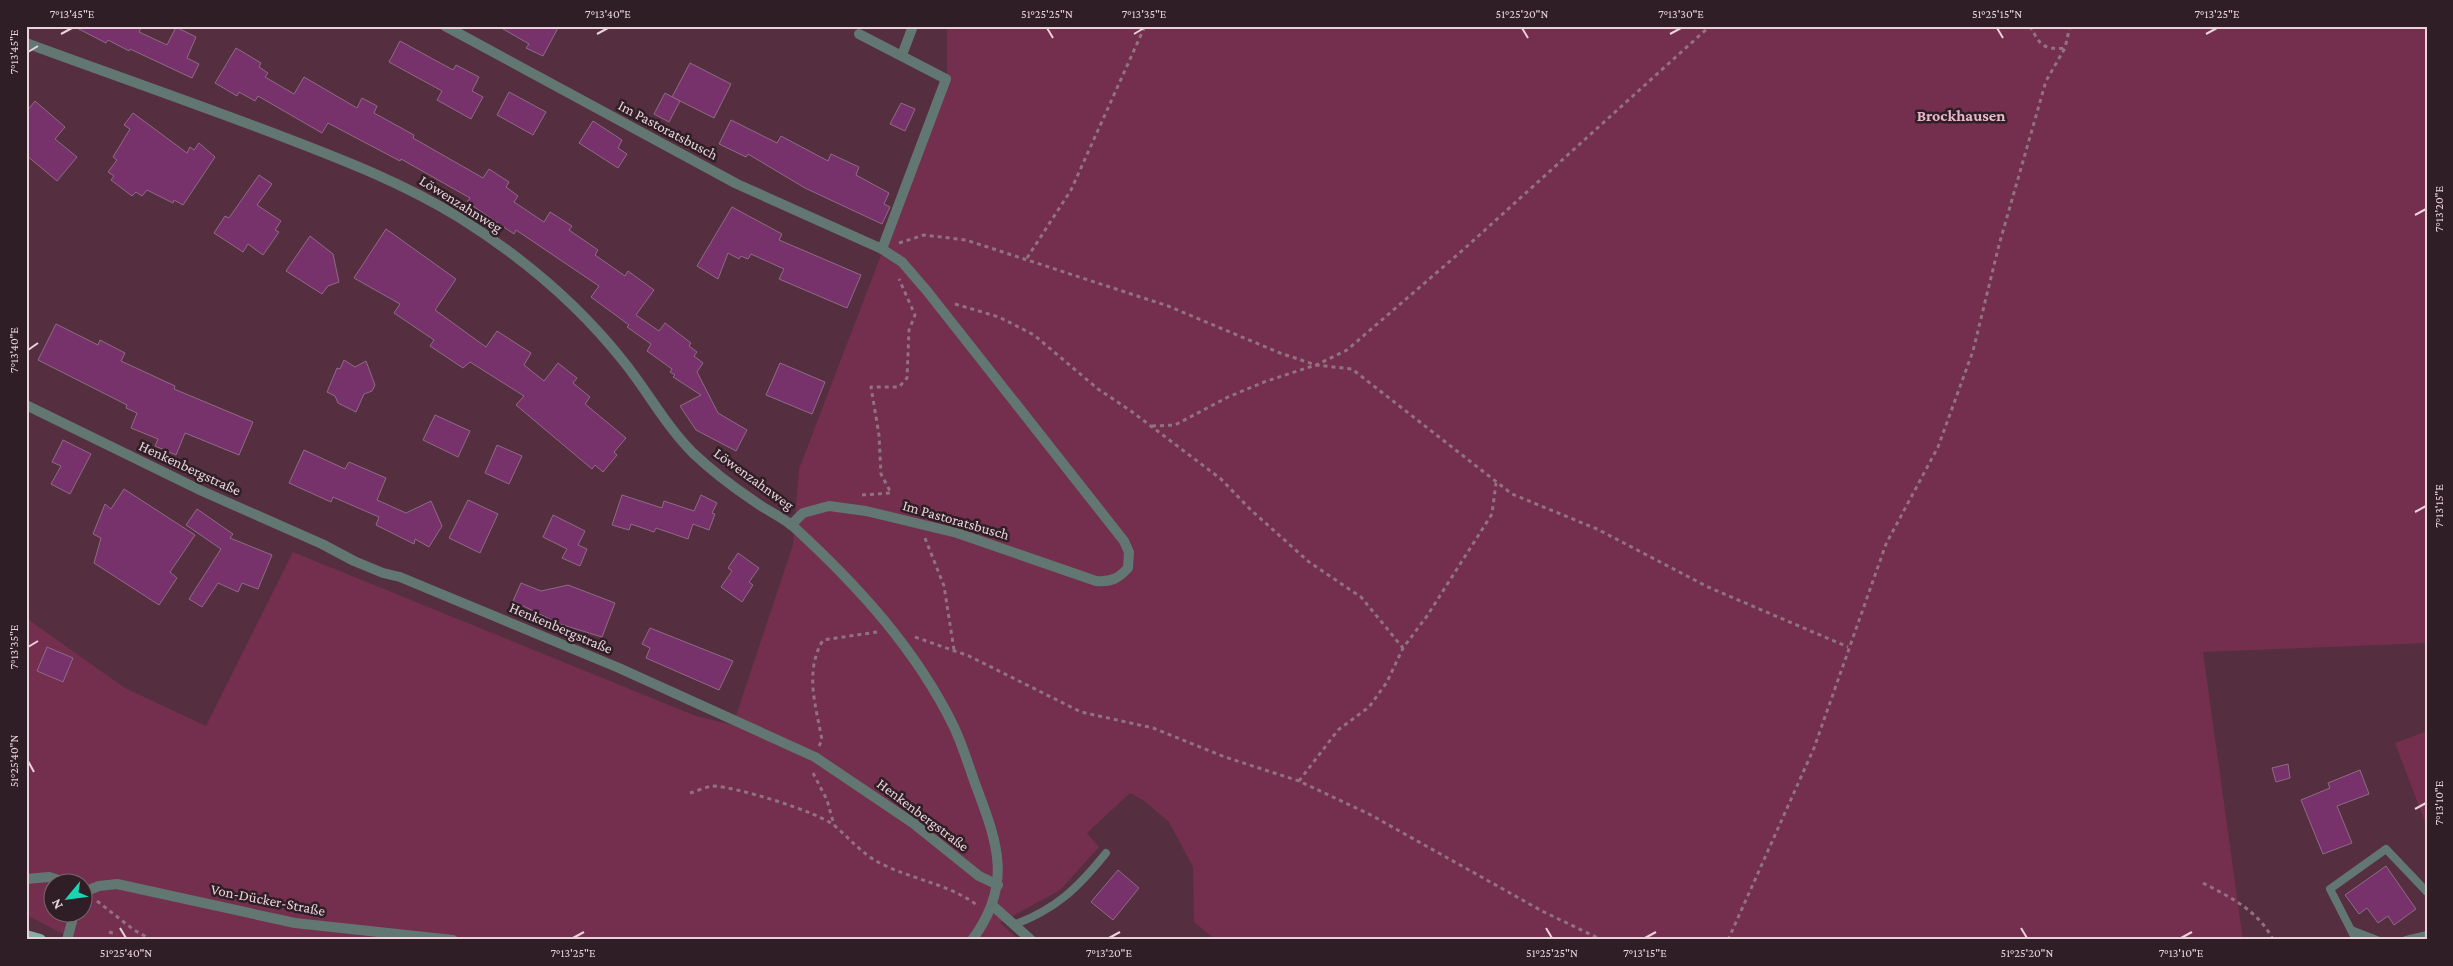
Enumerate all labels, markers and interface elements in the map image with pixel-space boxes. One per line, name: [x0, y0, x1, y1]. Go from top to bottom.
text: 7°13'45"E: [50, 7, 95, 21]
text: 7°13'40"E: [585, 7, 631, 21]
text: 51°25'25"N: [1021, 7, 1073, 21]
text: 7°13'35"E: [1122, 7, 1167, 21]
text: 51°25'20"N: [1496, 7, 1548, 21]
text: 7°13'30"E: [1658, 7, 1704, 21]
text: 51°25'15"N: [1972, 7, 2022, 21]
text: 7°13'25"E: [2195, 7, 2240, 21]
text: 7°13'45"E: [7, 29, 21, 74]
street label: Im Pastoratsbusch: [616, 97, 720, 163]
district label: Brockhausen: [1917, 107, 2005, 124]
street label: Löwenzahnweg: [416, 172, 505, 237]
text: 7°13'20"E: [2432, 186, 2446, 232]
text: 7°13'40"E: [7, 327, 21, 373]
street label: Henkenbergstraße: [136, 437, 244, 500]
street label: Löwenzahnweg: [710, 445, 797, 514]
text: 7°13'15"E: [2432, 484, 2446, 528]
street label: Im Pastoratsbusch: [901, 497, 1011, 543]
street label: Henkenbergstraße: [507, 599, 615, 658]
text: 7°13'35"E: [7, 624, 21, 669]
text: 51°25'40"N: [7, 735, 21, 787]
street label: Henkenbergstraße: [873, 775, 972, 856]
text: 7°13'10"E: [2432, 780, 2446, 825]
north arrow: [42, 874, 92, 924]
street label: Von-Dücker-Straße: [209, 881, 327, 919]
text: N: [47, 896, 66, 912]
text: 51°25'40"N: [100, 946, 152, 960]
text: 7°13'25"E: [551, 946, 596, 960]
text: 7°13'20"E: [1086, 946, 1132, 960]
text: 51°25'25"N: [1526, 946, 1578, 960]
text: 7°13'15"E: [1623, 946, 1667, 960]
text: 51°25'20"N: [2001, 946, 2053, 960]
text: 7°13'10"E: [2159, 946, 2204, 960]

